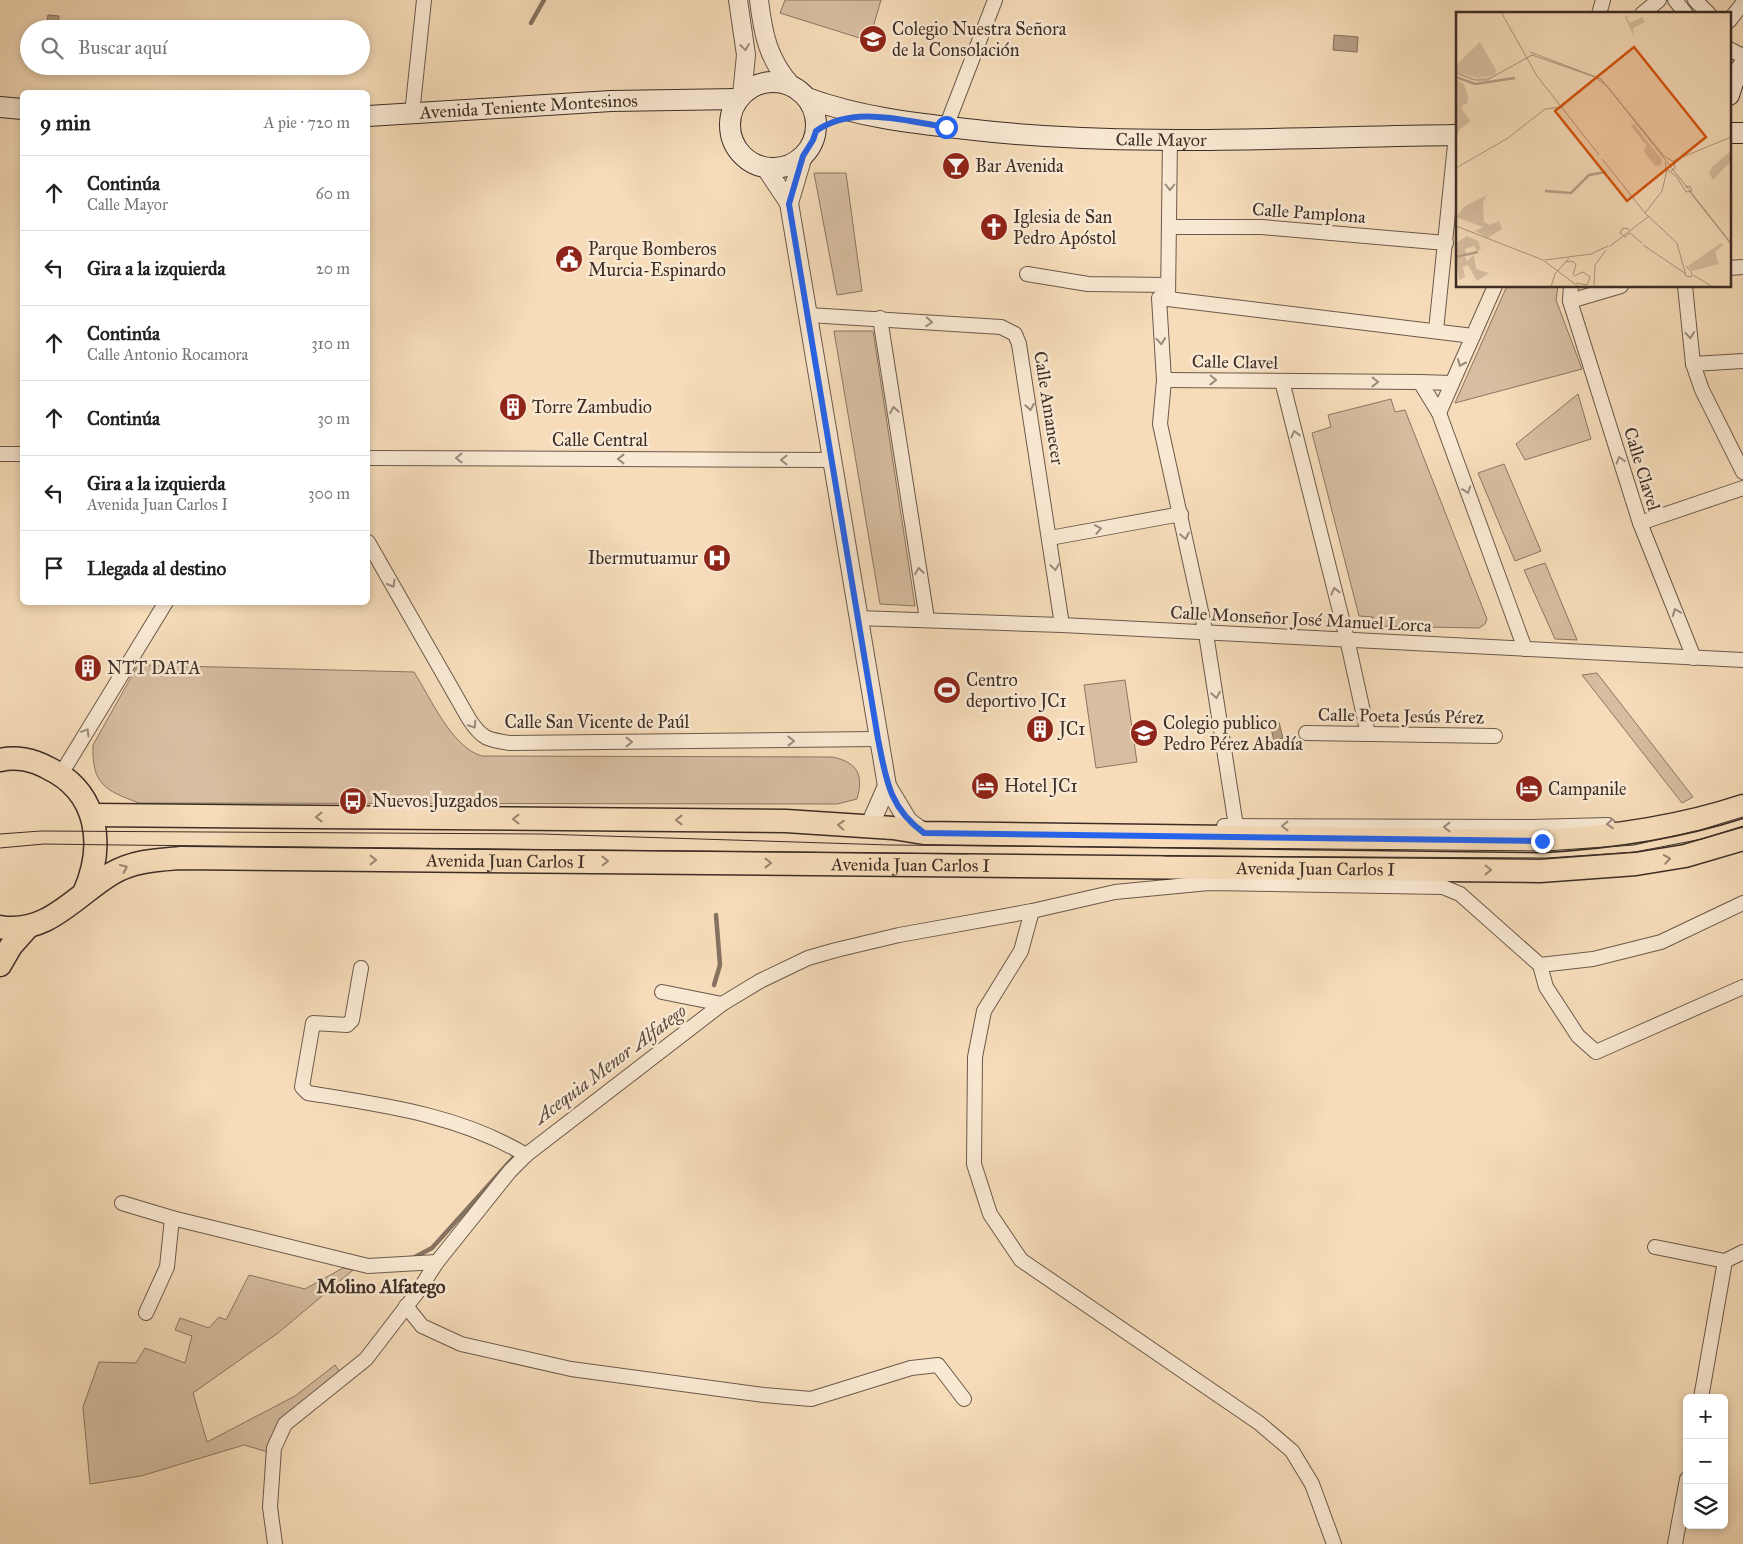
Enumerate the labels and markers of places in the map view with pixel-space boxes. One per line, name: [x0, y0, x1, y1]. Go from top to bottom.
place label: Colegio Nuestra Señora de la Consolación: [892, 18, 1067, 61]
school or university icon: Colegio Nuestra Señora de la Consolación: [858, 24, 888, 54]
bar icon: Bar Avenida: [941, 151, 971, 181]
place label: Bar Avenida: [975, 155, 1064, 177]
place label: Iglesia de San Pedro Apóstol: [1013, 206, 1117, 249]
church icon: Iglesia de San Pedro Apóstol: [979, 212, 1009, 242]
place label: Parque Bomberos Murcia-Espinardo: [588, 238, 726, 281]
public building icon: Parque Bomberos Murcia-Espinardo: [554, 244, 584, 274]
building icon: Torre Zambudio: [498, 392, 528, 422]
place label: Torre Zambudio: [532, 396, 652, 418]
hospital icon: Ibermutuamur: [702, 543, 732, 573]
place label: Ibermutuamur: [588, 547, 698, 569]
building icon: NTT DATA: [73, 653, 103, 683]
place label: NTT DATA: [107, 657, 201, 679]
place label: Centro deportivo JC1: [966, 669, 1067, 713]
sports icon: Centro deportivo JC1: [932, 675, 962, 705]
place label: Colegio publico Pedro Pérez Abadía: [1163, 712, 1303, 755]
building icon: JC1: [1025, 714, 1055, 744]
place label: JC1: [1057, 718, 1085, 741]
school or university icon: Colegio publico Pedro Pérez Abadía: [1129, 718, 1159, 748]
hotel icon: Hotel JC1: [970, 771, 1000, 801]
hotel icon: Campanile: [1514, 774, 1544, 804]
place label: Hotel JC1: [1004, 775, 1078, 798]
place label: Campanile: [1548, 778, 1627, 800]
bus stop icon: Nuevos Juzgados: [338, 786, 368, 816]
place label: Nuevos Juzgados: [372, 790, 498, 813]

